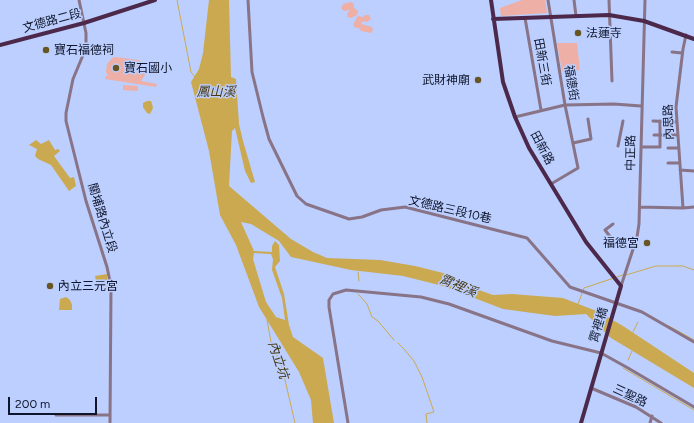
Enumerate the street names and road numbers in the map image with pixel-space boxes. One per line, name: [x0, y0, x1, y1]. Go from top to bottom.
street label: 文德路二段: [21, 6, 83, 36]
street label: 田新三街: [531, 37, 553, 87]
street label: 福德街: [561, 64, 581, 102]
street label: 內思路: [661, 104, 677, 140]
street label: 田新路: [527, 129, 557, 167]
street label: 中正路: [623, 135, 639, 171]
street label: 關埔路內立段: [85, 181, 119, 255]
street label: 文德路三段10巷: [407, 193, 493, 227]
street label: 霄裡橋: [587, 306, 611, 344]
street label: 三聖路: [611, 382, 649, 410]

